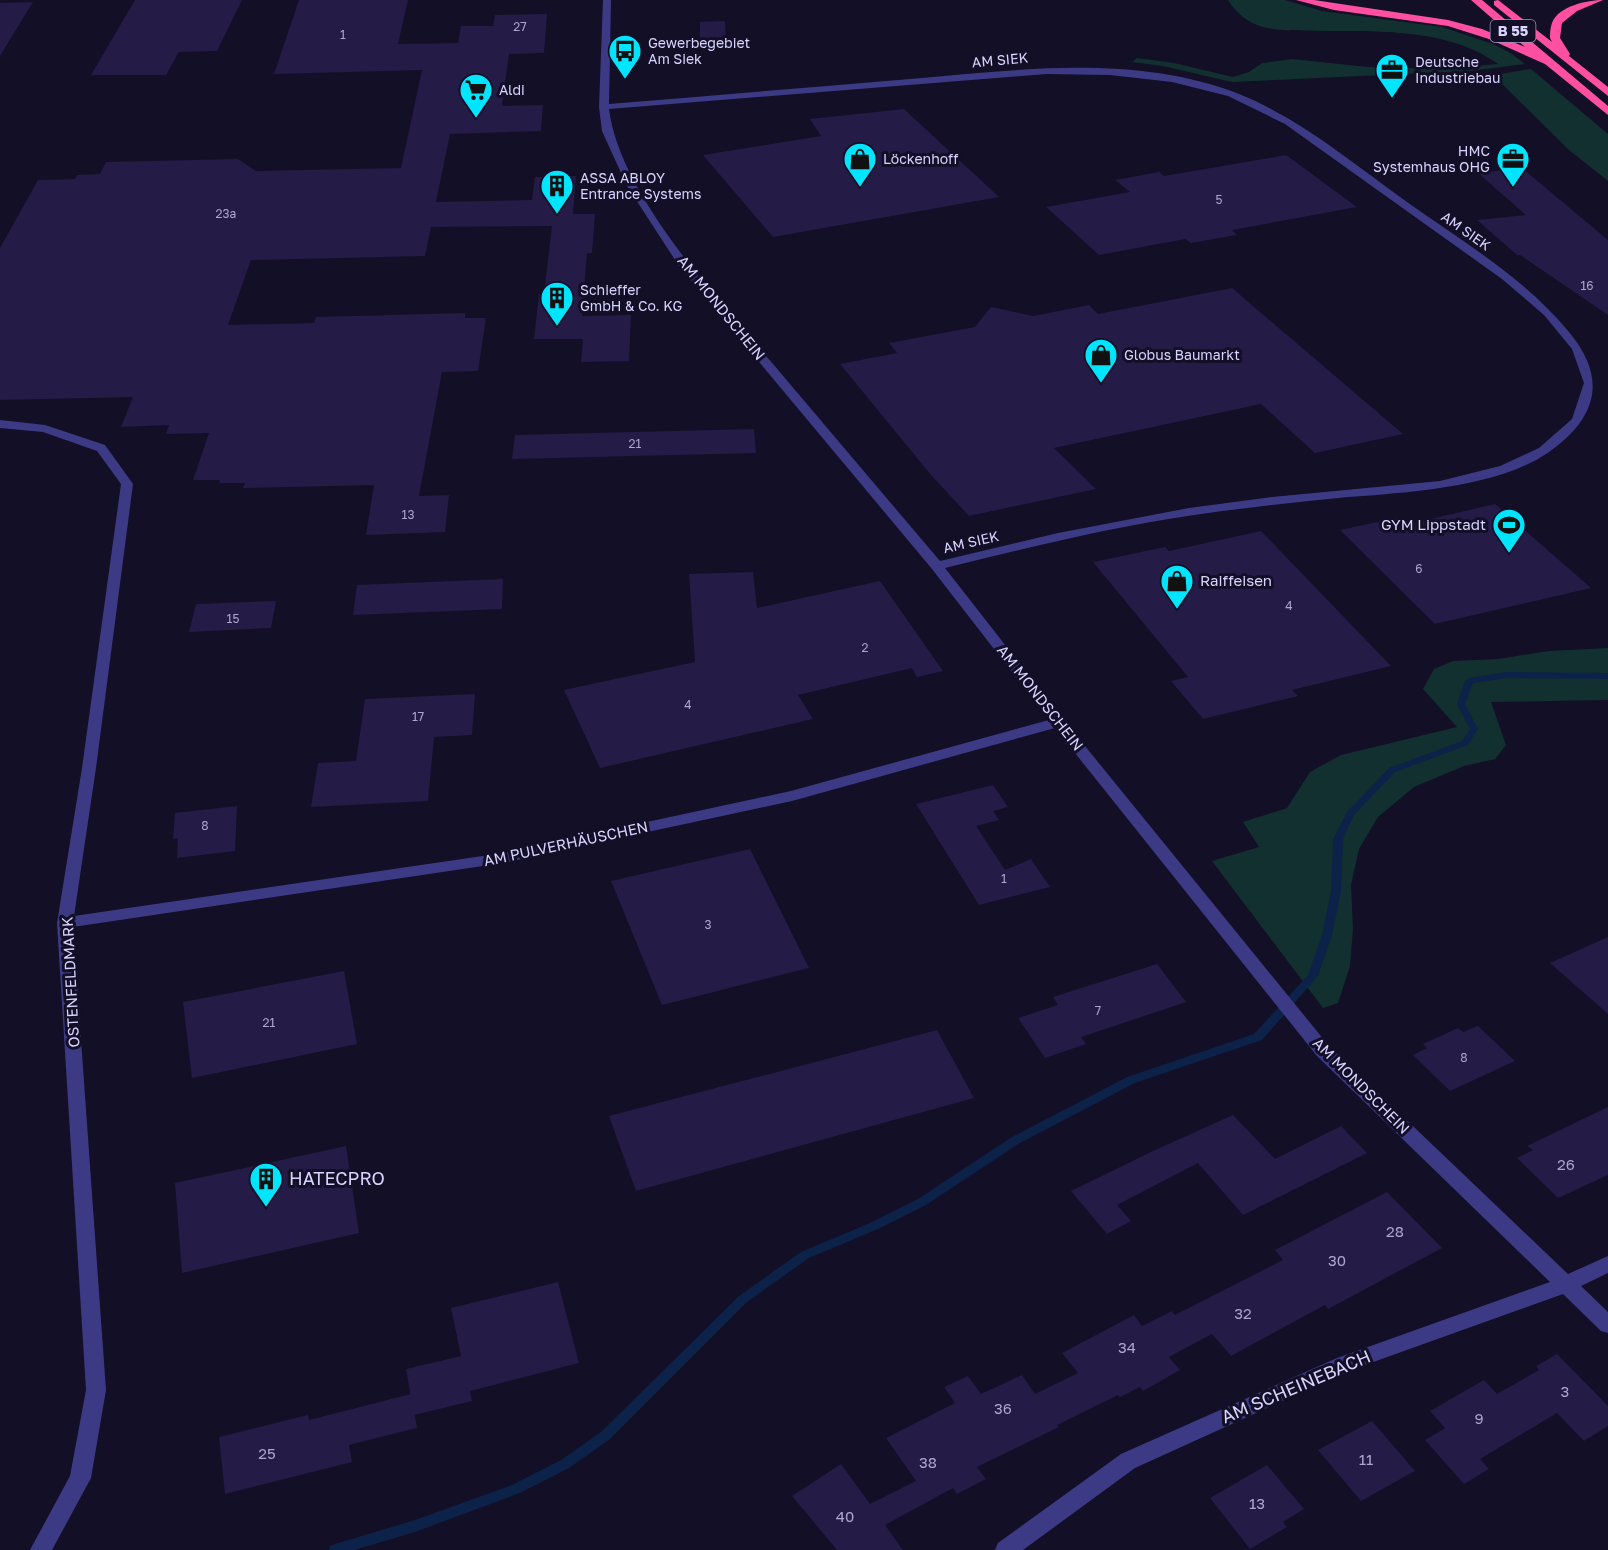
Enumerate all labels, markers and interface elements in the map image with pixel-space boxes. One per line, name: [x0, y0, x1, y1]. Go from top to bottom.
house number: 27: [513, 19, 527, 34]
road number: B 55: [1490, 20, 1536, 42]
house number: 1: [340, 27, 346, 42]
bus stop icon: Gewerbegebiet Am Siek: [607, 33, 643, 80]
place label: Gewerbegebiet Am Siek: [648, 34, 750, 67]
street label: AM SIEK: [971, 49, 1029, 70]
office icon: Deutsche Industriebau: [1374, 52, 1410, 99]
place label: Deutsche Industriebau: [1415, 53, 1500, 86]
supermarket icon: Aldi: [458, 72, 494, 119]
place label: Aldi: [499, 81, 525, 98]
shop icon: Löckenhoff: [842, 141, 878, 188]
office icon: HMC Systemhaus OHG: [1495, 141, 1531, 188]
place label: HMC Systemhaus OHG: [1373, 142, 1490, 175]
place label: Löckenhoff: [883, 150, 958, 167]
building icon: ASSA ABLOY Entrance Systems: [539, 168, 575, 215]
place label: ASSA ABLOY Entrance Systems: [580, 169, 701, 202]
house number: 5: [1216, 192, 1223, 207]
house number: 23a: [216, 206, 236, 221]
street label: AM SIEK: [1438, 207, 1495, 254]
street label: AM MONDSCHEIN: [674, 252, 769, 363]
house number: 16: [1580, 278, 1594, 293]
building icon: Schieffer GmbH & Co. KG: [539, 280, 575, 327]
place label: Schieffer GmbH & Co. KG: [580, 281, 683, 314]
shop icon: Globus Baumarkt: [1083, 337, 1119, 384]
place label: Globus Baumarkt: [1124, 346, 1240, 363]
house number: 21: [629, 436, 642, 451]
house number: 13: [402, 507, 414, 522]
sports icon: GYM Lippstadt: [1491, 507, 1527, 554]
place label: GYM Lippstadt: [1381, 515, 1486, 533]
street label: AM SIEK: [941, 527, 1001, 556]
house number: 6: [1415, 561, 1423, 576]
shop icon: Raiffeisen: [1159, 563, 1195, 610]
place label: Raiffeisen: [1200, 571, 1272, 589]
house number: 4: [1285, 598, 1293, 613]
house number: 15: [227, 611, 239, 626]
house number: 2: [862, 640, 869, 655]
street label: AM MONDSCHEIN: [994, 641, 1088, 754]
house number: 4: [684, 697, 692, 712]
house number: 17: [412, 709, 424, 724]
street label: AM PULVERHÄUSCHEN: [482, 817, 650, 869]
house number: 8: [201, 818, 209, 833]
house number: 1: [1001, 871, 1007, 886]
street label: OSTENFELDMARK: [58, 916, 82, 1048]
house number: 3: [704, 917, 712, 932]
house number: 7: [1095, 1003, 1101, 1018]
house number: 21: [263, 1015, 276, 1030]
street label: AM MONDSCHEIN: [1310, 1033, 1414, 1137]
house number: 8: [1460, 1050, 1468, 1065]
house number: 26: [1557, 1155, 1575, 1173]
building icon: HATECPRO: [248, 1161, 284, 1208]
place label: HATECPRO: [289, 1167, 385, 1189]
house number: 28: [1386, 1222, 1404, 1240]
house number: 30: [1328, 1251, 1346, 1269]
house number: 32: [1234, 1304, 1252, 1322]
house number: 34: [1118, 1338, 1136, 1356]
street label: AM SCHEINEBACH: [1218, 1345, 1374, 1427]
house number: 3: [1561, 1382, 1569, 1400]
house number: 36: [994, 1399, 1012, 1417]
house number: 9: [1474, 1409, 1484, 1427]
house number: 25: [258, 1444, 276, 1462]
house number: 11: [1359, 1450, 1373, 1468]
house number: 38: [919, 1453, 937, 1471]
house number: 13: [1249, 1494, 1265, 1512]
house number: 40: [836, 1507, 854, 1525]

